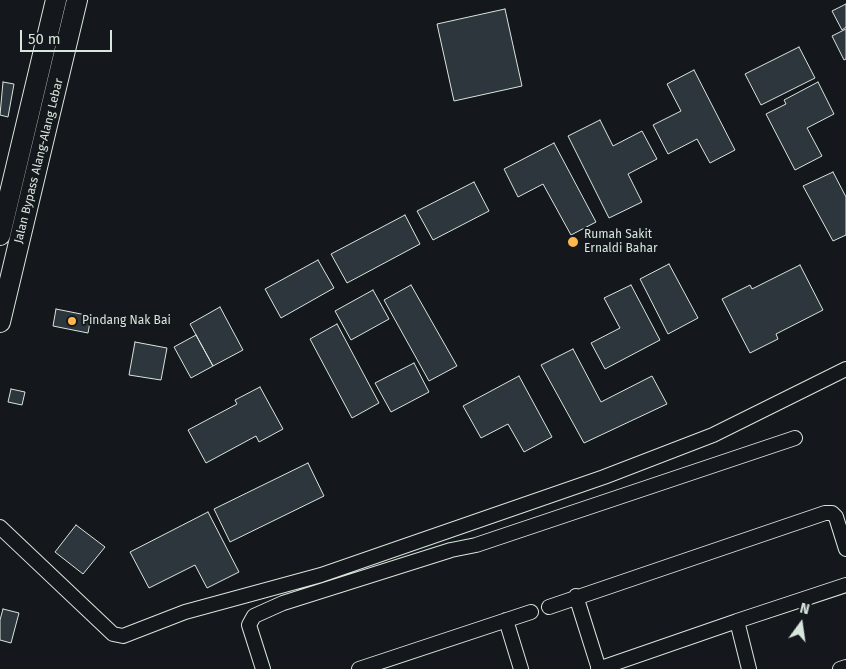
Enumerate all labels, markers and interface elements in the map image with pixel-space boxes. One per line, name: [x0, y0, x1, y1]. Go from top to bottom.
scale bar: [22, 20, 115, 52]
text: 50 m: [28, 30, 61, 48]
street label: Jalan Bypass Alang-Alang Lebar: [12, 77, 66, 245]
place label: Rumah Sakit Ernaldi Bahar: [584, 228, 658, 256]
marker: Rumah Sakit Ernaldi Bahar: [566, 235, 580, 249]
place label: Pindang Nak Bai: [82, 314, 171, 328]
marker: Pindang Nak Bai: [66, 315, 78, 327]
north arrow: [776, 599, 826, 649]
text: N: [798, 600, 811, 618]

